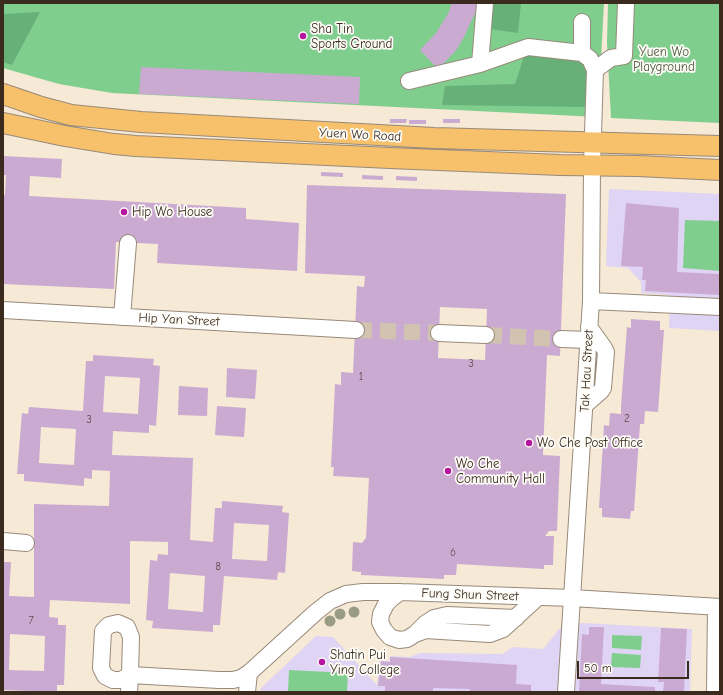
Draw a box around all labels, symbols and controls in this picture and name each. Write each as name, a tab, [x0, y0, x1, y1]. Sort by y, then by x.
place label: Sha Tin Sports Ground	[311, 21, 392, 52]
marker: Sha Tin Sports Ground	[298, 31, 308, 41]
park label: Yuen Wo Playground	[633, 44, 695, 75]
street label: Yuen Wo Road	[318, 125, 402, 145]
place label: Hip Wo House	[132, 204, 212, 220]
marker: Hip Wo House	[119, 207, 129, 217]
street label: Hip Yan Street	[138, 310, 220, 330]
street label: Tak Hau Street	[577, 329, 597, 413]
house number: 3	[468, 357, 474, 371]
house number: 1	[359, 370, 363, 384]
house number: 2	[624, 412, 630, 426]
house number: 3	[86, 413, 92, 427]
place label: Wo Che Post Office	[537, 435, 643, 451]
marker: Wo Che Post Office	[524, 438, 534, 448]
place label: Wo Che Community Hall	[456, 456, 545, 487]
marker: Wo Che Community Hall	[443, 466, 453, 476]
house number: 6	[450, 546, 456, 560]
house number: 8	[215, 560, 221, 574]
street label: Fung Shun Street	[421, 586, 519, 604]
house number: 7	[28, 614, 34, 628]
place label: Shatin Pui Ying College	[330, 647, 400, 678]
scale bar	[579, 653, 691, 679]
marker: Shatin Pui Ying College	[317, 657, 327, 667]
text: 50 m	[584, 661, 612, 675]

